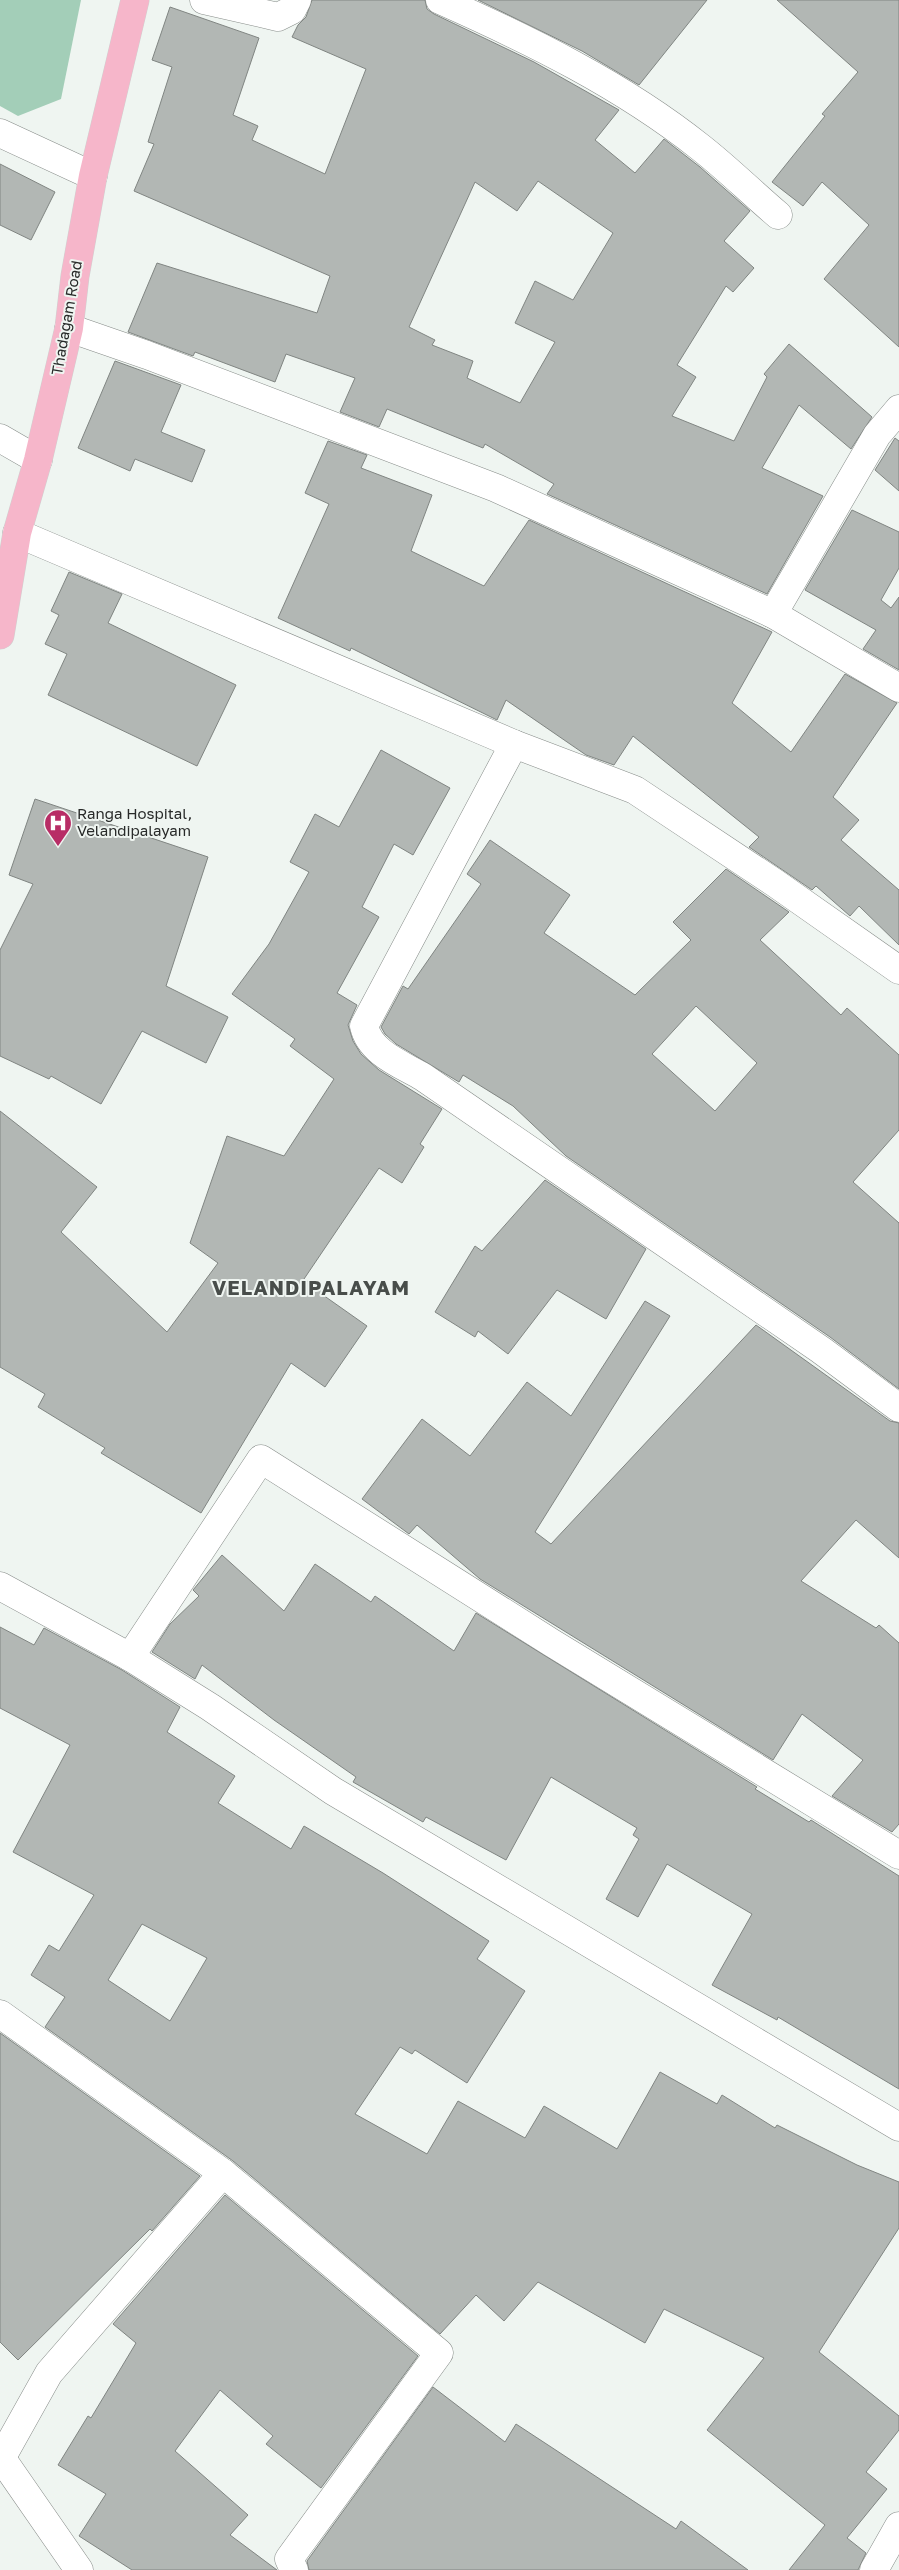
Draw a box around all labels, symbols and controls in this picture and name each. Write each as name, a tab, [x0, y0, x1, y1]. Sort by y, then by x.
street label: Thadagam Road	[47, 259, 85, 377]
place label: Ranga Hospital, Velandipalayam	[77, 804, 192, 839]
hospital icon: Ranga Hospital, Velandipalayam	[43, 808, 73, 847]
district label: VELANDIPALAYAM	[212, 1275, 410, 1299]

